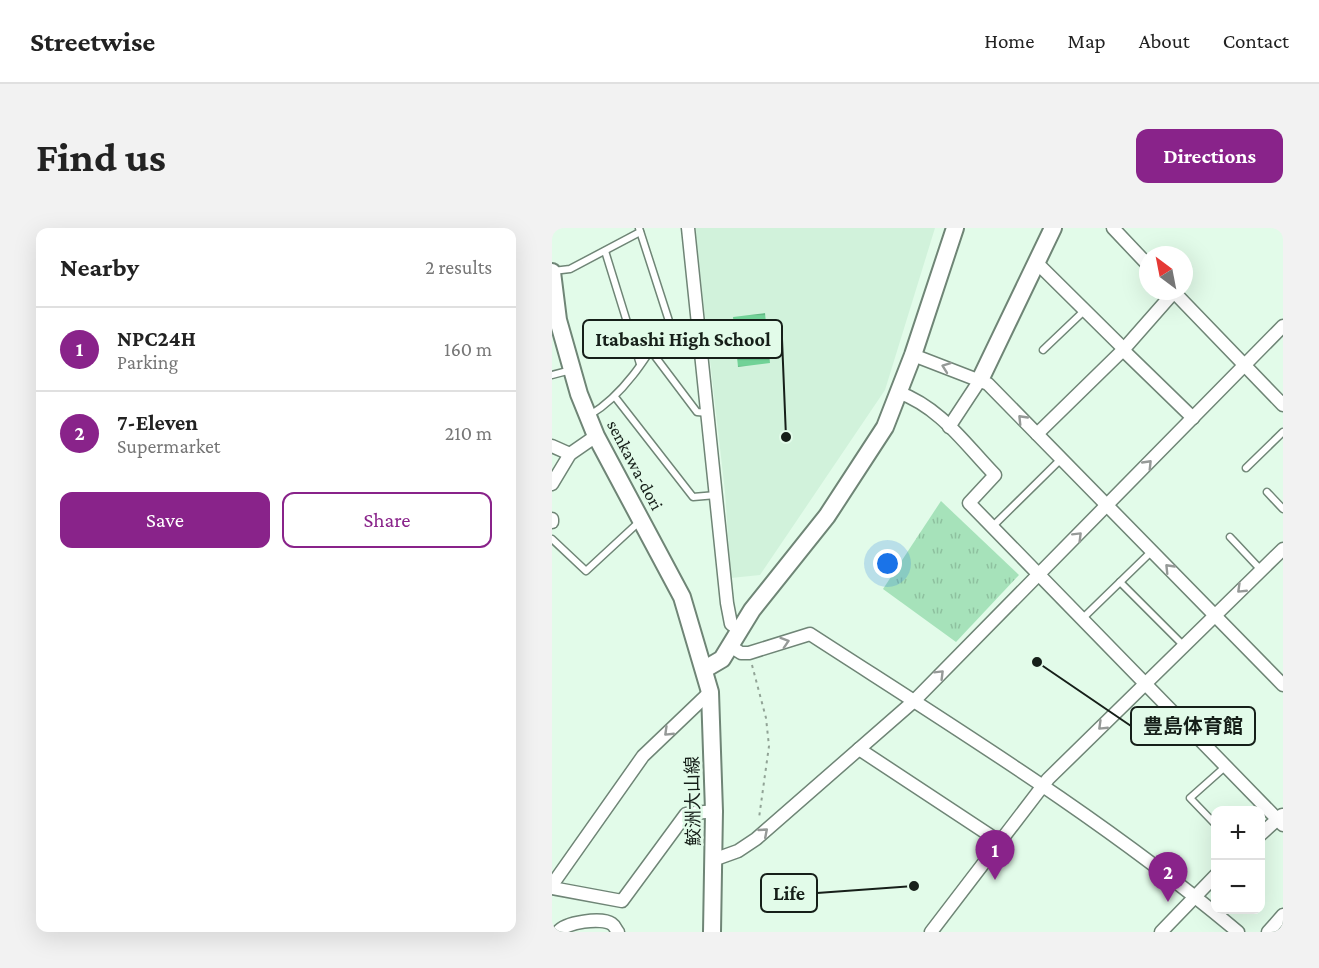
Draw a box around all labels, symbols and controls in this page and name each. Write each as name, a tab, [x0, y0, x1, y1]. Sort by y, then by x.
text: Streetwise	[30, 26, 155, 57]
text: Home	[984, 29, 1034, 53]
text: Map	[1067, 29, 1106, 53]
text: About	[1139, 29, 1190, 53]
text: Contact	[1223, 29, 1289, 53]
button: Directions	[1136, 129, 1283, 183]
text: Find us	[36, 133, 166, 180]
north arrow	[1139, 246, 1193, 300]
text: Nearby	[60, 253, 139, 282]
text: 2 results	[425, 256, 492, 278]
callout: Itabashi High School	[583, 320, 782, 358]
text: NPC24H	[117, 326, 196, 351]
text: Itabashi High School	[595, 328, 771, 350]
text: 1	[76, 338, 83, 360]
text: 160 m	[444, 338, 492, 360]
text: Parking	[117, 351, 178, 373]
one-way arrow	[942, 362, 952, 375]
text: 7-Eleven	[117, 410, 198, 435]
one-way arrow	[1019, 415, 1030, 426]
street label: senkawa-dori	[603, 417, 667, 514]
text: 2	[74, 422, 85, 444]
text: 210 m	[445, 422, 492, 444]
text: Supermarket	[117, 435, 220, 457]
one-way arrow	[1141, 460, 1152, 471]
button: Save	[60, 492, 270, 548]
button: Share	[282, 492, 492, 548]
one-way arrow	[1070, 532, 1081, 543]
your location	[873, 549, 902, 578]
one-way arrow	[1165, 565, 1176, 576]
one-way arrow	[1237, 582, 1248, 593]
one-way arrow	[779, 637, 790, 649]
one-way arrow	[933, 671, 944, 682]
callout: 豊島体育館	[1131, 707, 1255, 745]
text: 豊島体育館	[1143, 715, 1243, 737]
one-way arrow	[1098, 719, 1108, 730]
one-way arrow	[664, 725, 674, 736]
street label: 鮫洲大山線	[682, 756, 704, 846]
map controls	[1211, 806, 1265, 914]
button: +	[1211, 806, 1265, 860]
one-way arrow	[757, 828, 768, 839]
pin: 1	[976, 830, 1014, 880]
pin: 2	[1148, 852, 1188, 902]
button: −	[1211, 860, 1265, 914]
callout: Life	[761, 874, 817, 912]
text: Life	[773, 882, 805, 904]

